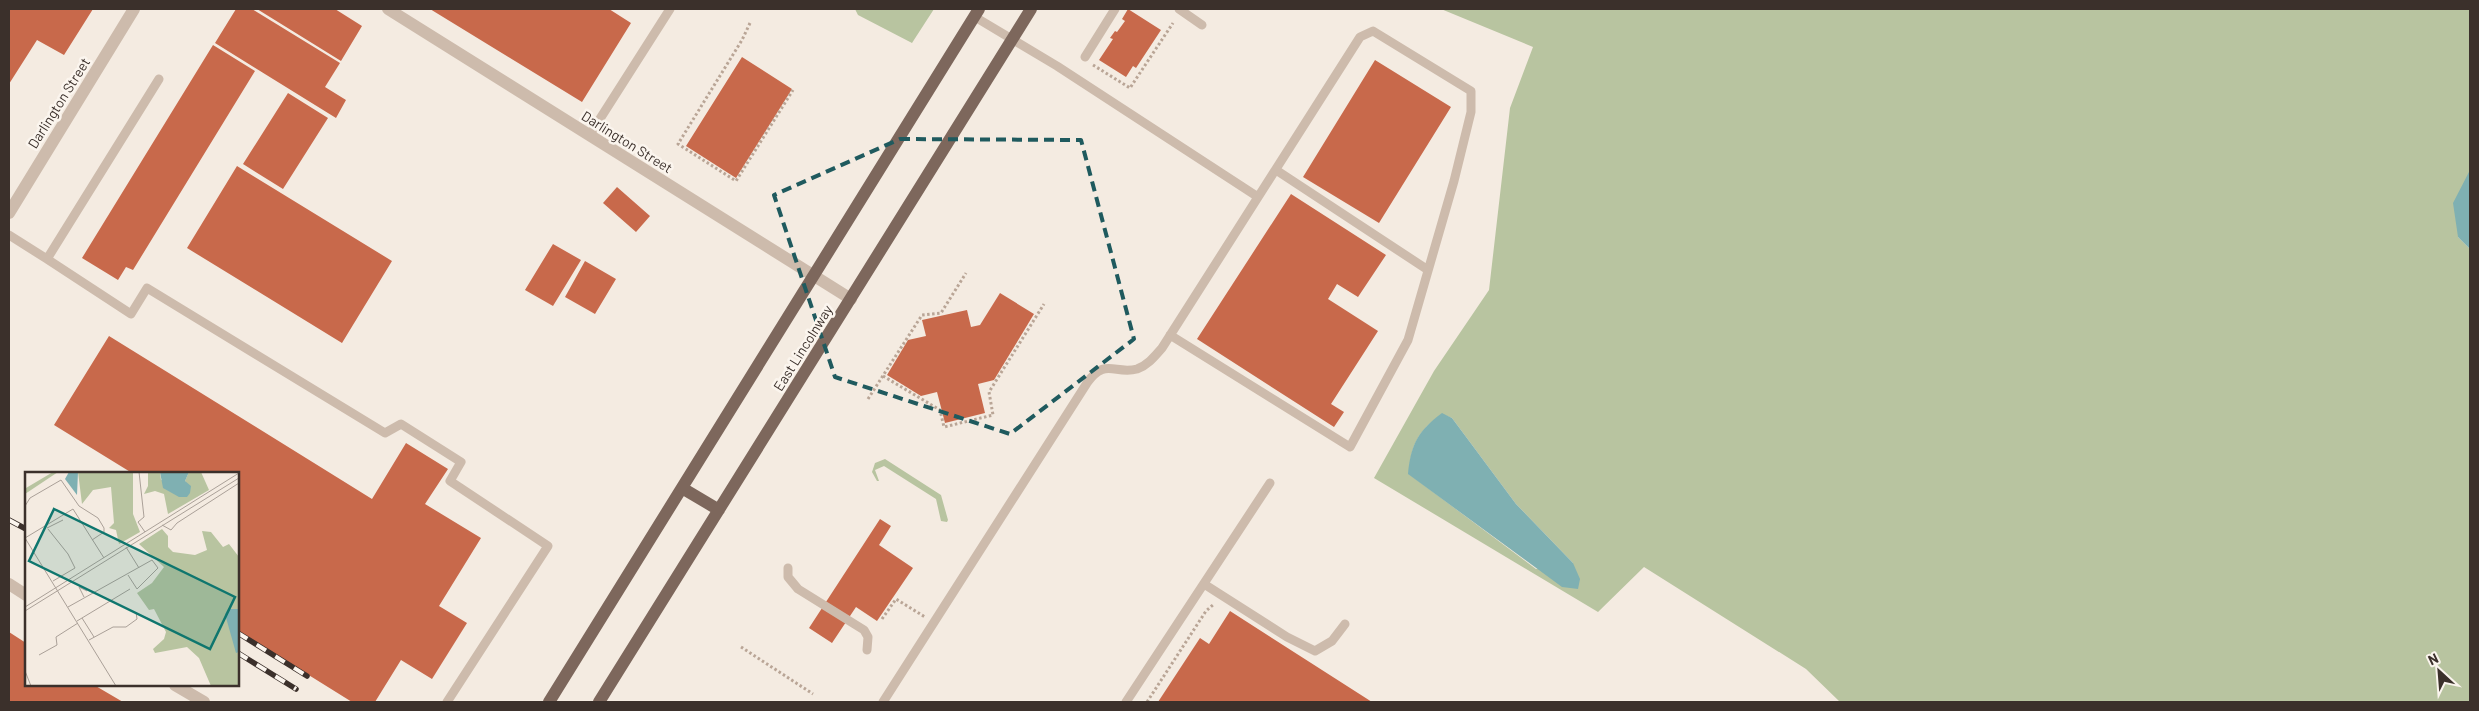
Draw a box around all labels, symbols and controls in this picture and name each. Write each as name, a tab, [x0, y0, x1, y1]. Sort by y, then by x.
street label: Darlington Street	[24, 54, 93, 151]
street label: Darlington Street	[579, 107, 676, 176]
street label: East Lincolnway	[769, 301, 836, 394]
inset map	[25, 472, 239, 686]
north arrow	[2414, 646, 2464, 696]
text: N	[2425, 649, 2441, 669]

